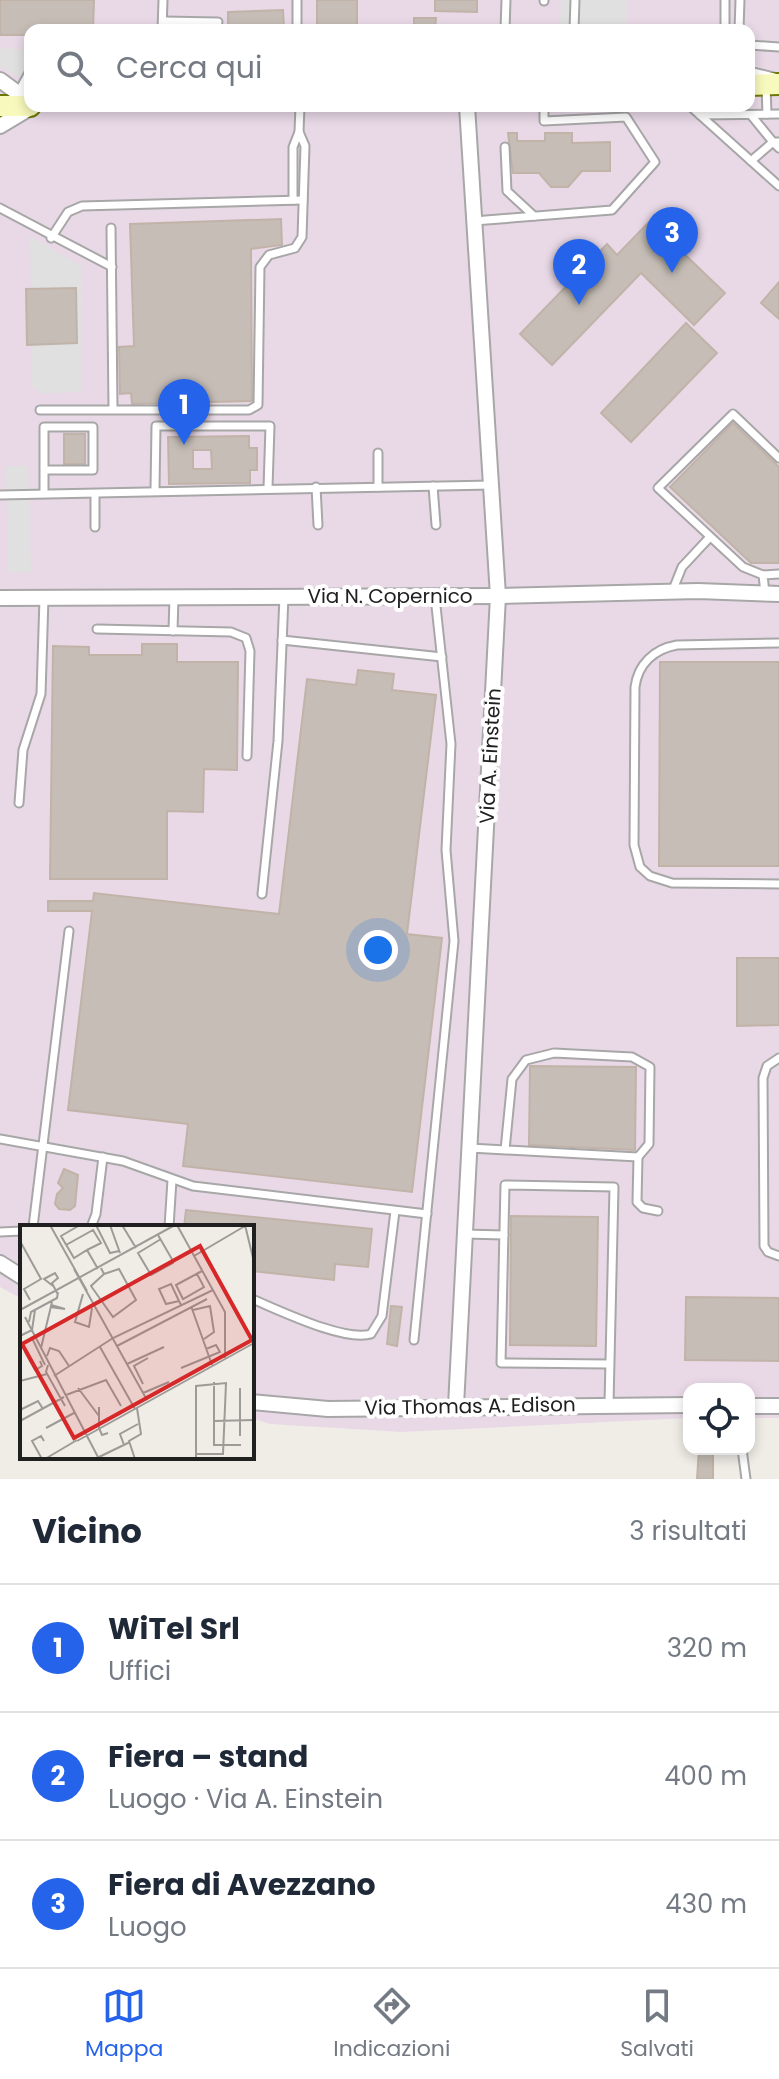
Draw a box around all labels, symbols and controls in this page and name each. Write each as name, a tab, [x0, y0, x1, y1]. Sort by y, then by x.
search box	[24, 24, 755, 112]
icon: search	[52, 46, 96, 90]
text: Cerca qui	[116, 46, 262, 89]
pin: 3	[646, 207, 698, 273]
pin: 2	[553, 239, 605, 305]
pin: 1	[158, 379, 210, 445]
street label: Via N. Copernico	[307, 582, 473, 610]
street label: Via A. Einstein	[472, 687, 508, 825]
your location	[358, 930, 398, 970]
inset map	[20, 1225, 254, 1459]
map controls	[683, 1383, 755, 1455]
button: locate	[683, 1383, 755, 1455]
street label: Via Thomas A. Edison	[364, 1390, 576, 1422]
text: Vicino	[32, 1507, 142, 1555]
text: 3 risultati	[629, 1513, 747, 1549]
text: WiTel Srl	[108, 1607, 240, 1650]
text: 1	[53, 1630, 63, 1666]
text: 320 m	[667, 1630, 747, 1666]
text: Uffici	[108, 1653, 171, 1689]
text: Fiera – stand	[108, 1735, 308, 1778]
text: 2	[51, 1758, 65, 1794]
text: 400 m	[664, 1758, 747, 1794]
text: Luogo · Via A. Einstein	[108, 1781, 383, 1817]
text: Fiera di Avezzano	[108, 1863, 376, 1906]
text: 3	[50, 1886, 66, 1922]
text: 430 m	[665, 1886, 747, 1922]
text: Luogo	[108, 1909, 187, 1945]
tab: Mappa	[85, 1984, 163, 2065]
tab: Indicazioni	[333, 1984, 450, 2065]
tab: Salvati	[620, 1984, 694, 2065]

